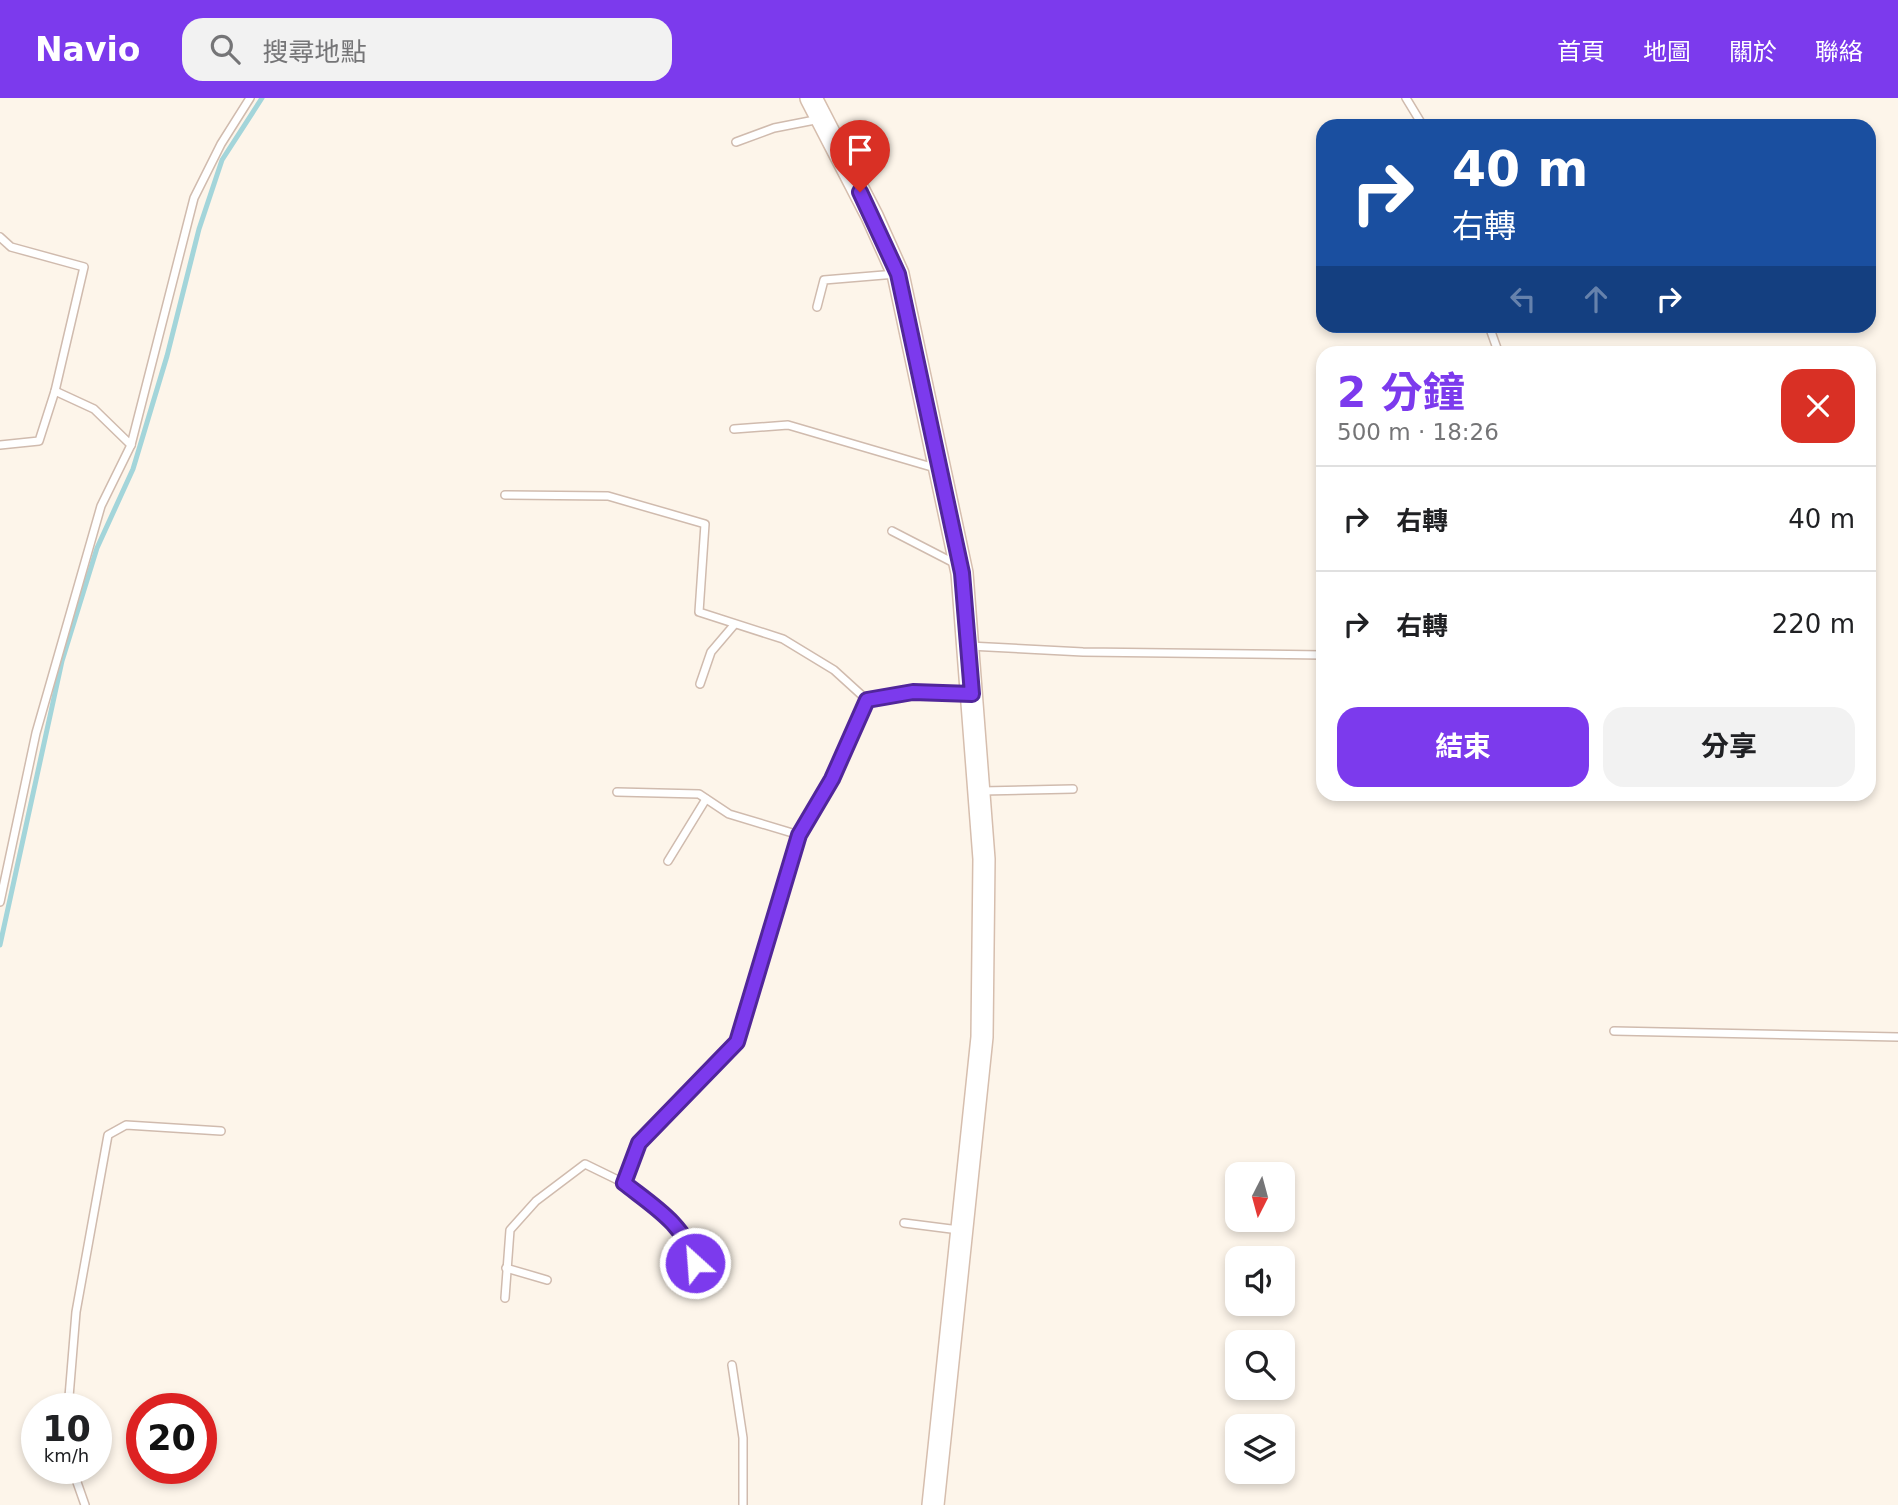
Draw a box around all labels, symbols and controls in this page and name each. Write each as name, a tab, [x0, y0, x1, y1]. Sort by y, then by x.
search box	[182, 18, 672, 81]
text: Navio	[35, 30, 140, 69]
icon: search	[206, 30, 244, 68]
text: 搜尋地點	[262, 37, 366, 67]
text: 首頁	[1557, 38, 1605, 66]
text: 地圖	[1643, 38, 1691, 66]
text: 關於	[1729, 38, 1777, 66]
text: 聯絡	[1815, 38, 1863, 66]
pin	[830, 120, 890, 192]
icon: arrive	[841, 131, 879, 169]
text: 40 m	[1452, 141, 1588, 198]
icon: right	[1337, 147, 1428, 238]
text: 右轉	[1452, 207, 1516, 245]
icon: left	[1504, 280, 1542, 318]
icon: ahead	[1577, 280, 1615, 318]
icon: right	[1650, 280, 1688, 318]
text: 2 分鐘	[1337, 368, 1465, 417]
button: close	[1781, 369, 1855, 443]
text: 500 m · 18:26	[1337, 419, 1499, 445]
icon: right	[1337, 500, 1375, 538]
text: 40 m	[1788, 504, 1855, 534]
text: 右轉	[1396, 506, 1448, 536]
icon: right	[1337, 605, 1375, 643]
text: 220 m	[1772, 609, 1855, 639]
text: 右轉	[1396, 611, 1448, 641]
button: 結束	[1337, 707, 1589, 787]
button: 分享	[1603, 707, 1855, 787]
north arrow	[1225, 1162, 1295, 1232]
map controls	[1225, 1162, 1295, 1484]
position arrow	[658, 1226, 732, 1300]
button: sound	[1225, 1246, 1295, 1316]
button: search	[1225, 1330, 1295, 1400]
speed limit sign: 20	[126, 1393, 217, 1484]
text: 10	[42, 1409, 91, 1449]
button: layers	[1225, 1414, 1295, 1484]
text: km/h	[44, 1445, 89, 1466]

